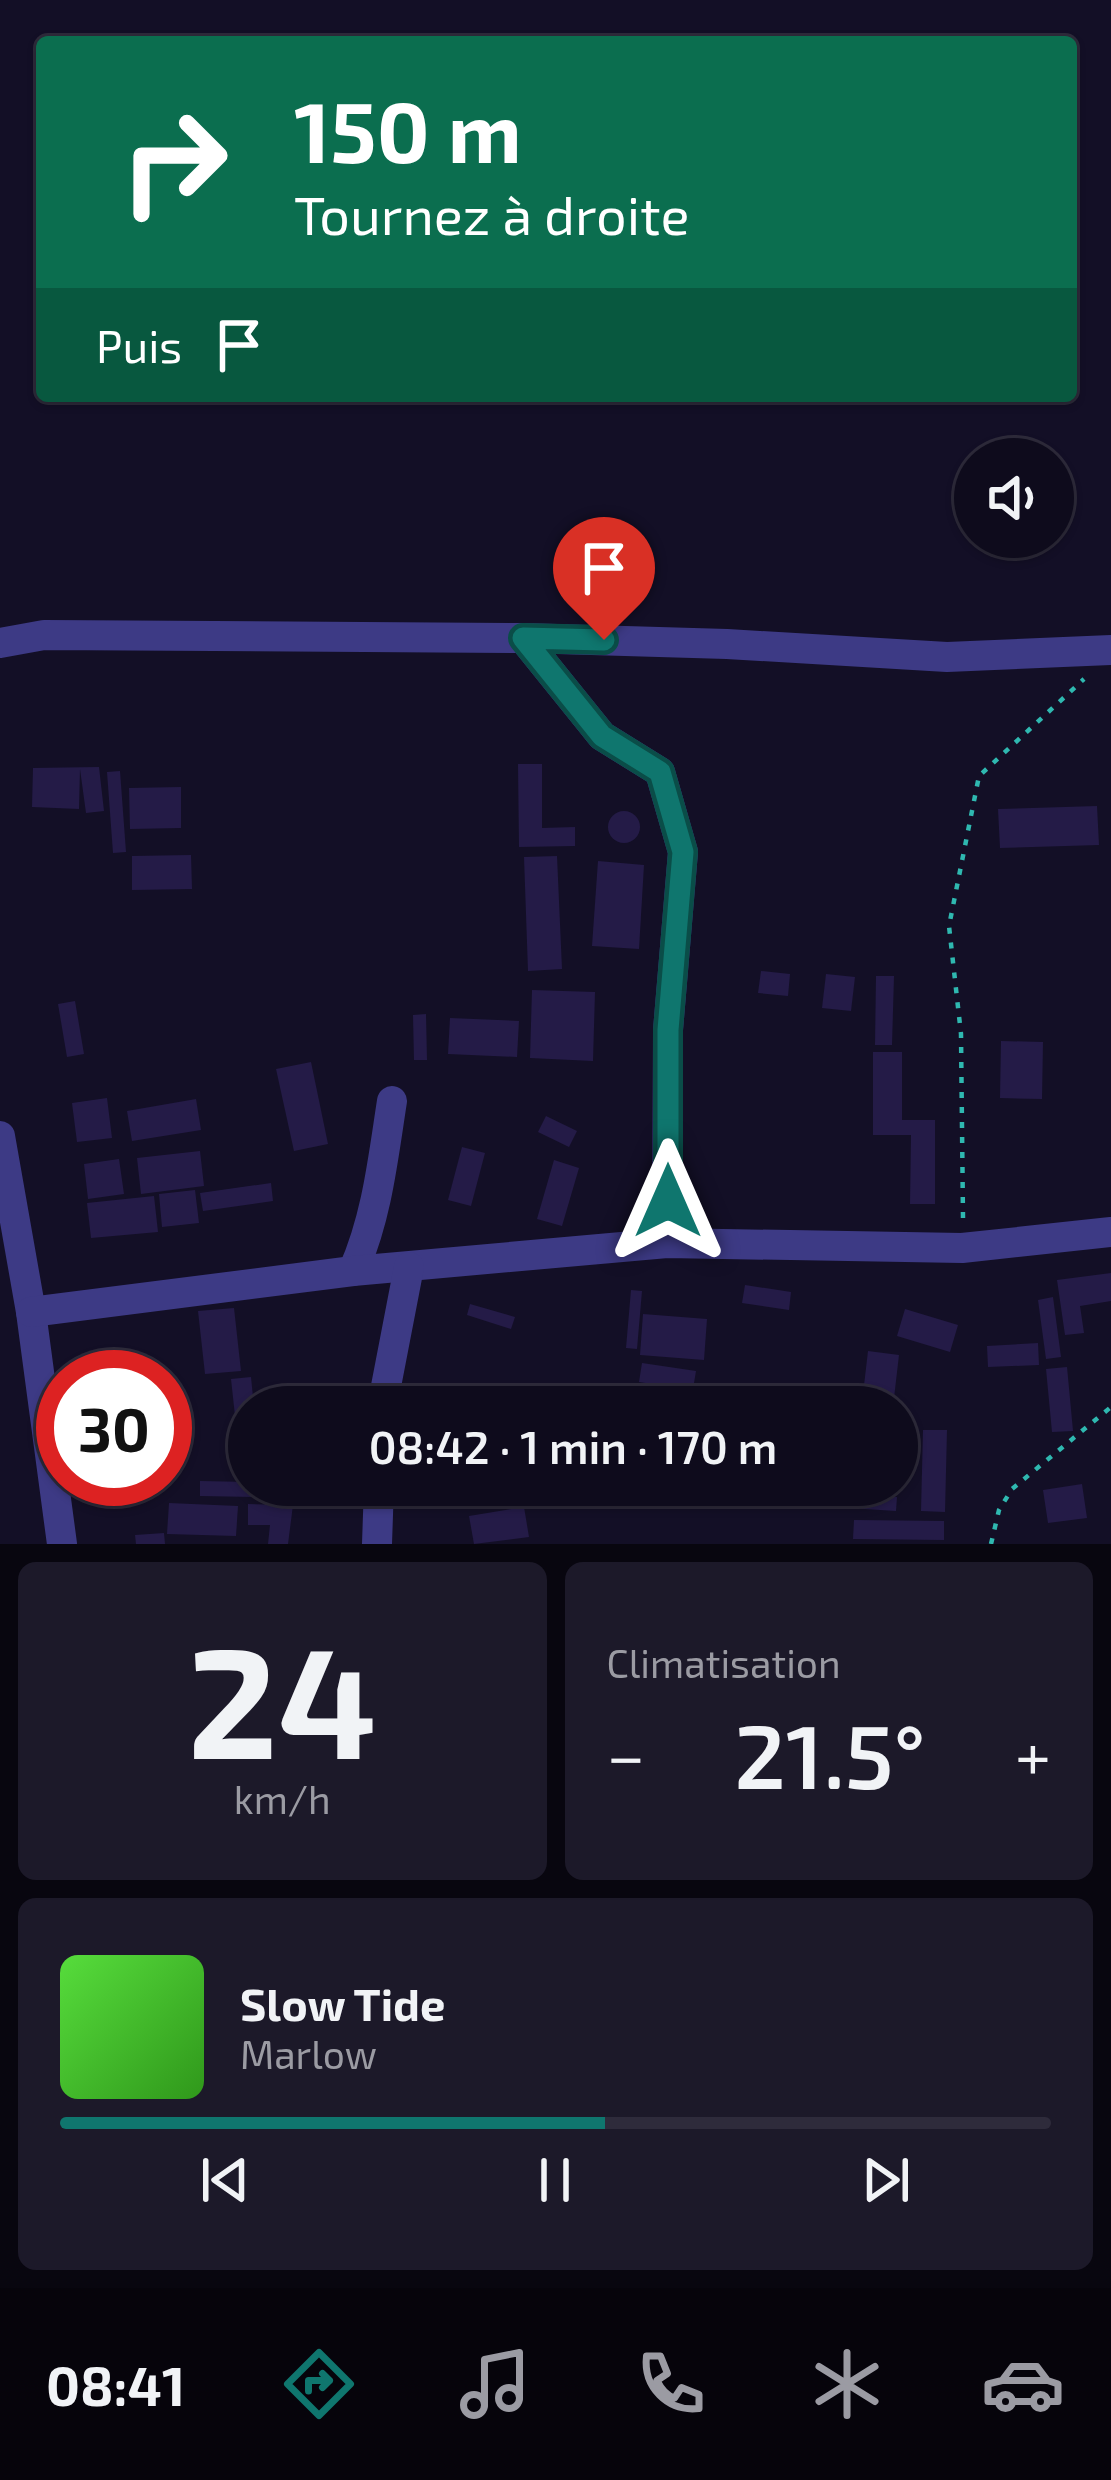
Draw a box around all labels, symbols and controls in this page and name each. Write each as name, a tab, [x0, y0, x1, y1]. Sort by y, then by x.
text: 150 m	[294, 79, 522, 180]
icon: right	[96, 84, 252, 240]
text: Tournez à droite	[294, 181, 690, 246]
icon: arrive	[206, 312, 272, 378]
text: Puis	[96, 318, 182, 372]
map controls	[954, 438, 1074, 558]
button: sound	[954, 438, 1074, 558]
pin	[553, 517, 655, 640]
icon: arrive	[571, 535, 637, 601]
position arrow	[605, 1138, 731, 1264]
speed limit sign: 30	[36, 1350, 192, 1506]
text: 08:42 · 1 min · 170 m	[369, 1419, 777, 1473]
text: 24	[187, 1603, 377, 1790]
text: Climatisation	[607, 1639, 841, 1686]
text: 21.5°	[734, 1699, 926, 1807]
text: −	[607, 1714, 645, 1793]
text: +	[1015, 1714, 1051, 1793]
text: km/h	[234, 1775, 331, 1822]
text: Slow Tide	[240, 1976, 445, 2030]
text: Marlow	[240, 2030, 377, 2077]
icon: previous	[192, 2147, 258, 2213]
icon: pause	[522, 2147, 588, 2213]
icon: next	[853, 2147, 919, 2213]
icon: directions	[277, 2342, 361, 2426]
icon: music	[453, 2342, 537, 2426]
icon: phone	[629, 2342, 713, 2426]
icon: climate	[805, 2342, 889, 2426]
icon: car	[981, 2342, 1065, 2426]
text: 08:41	[46, 2352, 185, 2417]

